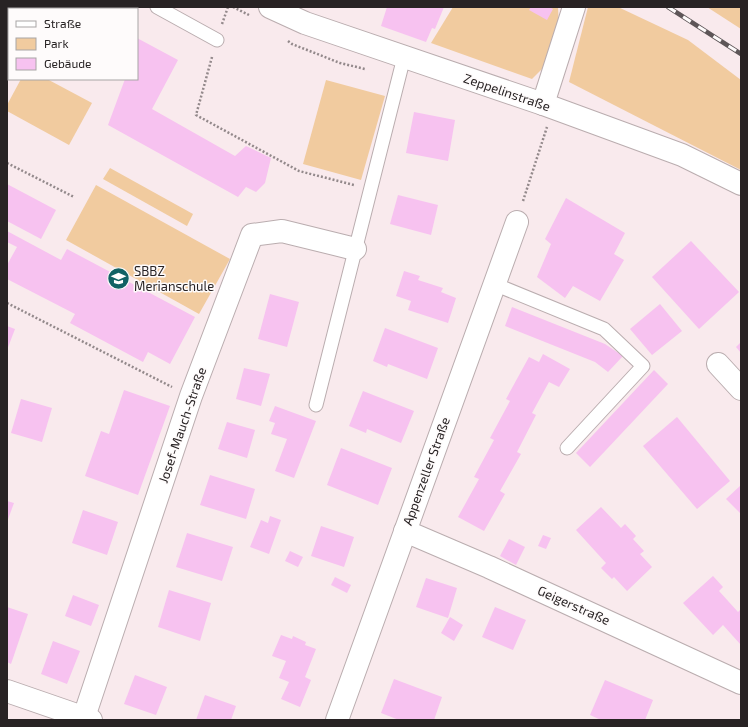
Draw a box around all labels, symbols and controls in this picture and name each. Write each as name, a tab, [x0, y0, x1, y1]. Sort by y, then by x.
legend	[8, 8, 138, 80]
text: Straße	[44, 16, 81, 30]
text: Park	[44, 36, 69, 50]
text: Gebäude	[44, 56, 92, 70]
street label: Zeppelinstraße	[462, 70, 553, 114]
place label: SBBZ Merianschule	[134, 263, 214, 294]
school or university icon: SBBZ Merianschule	[105, 265, 131, 291]
street label: Josef-Mauch-Straße	[155, 365, 209, 485]
street label: Appenzeller Straße	[399, 415, 453, 527]
street label: Geigerstraße	[535, 582, 613, 628]

